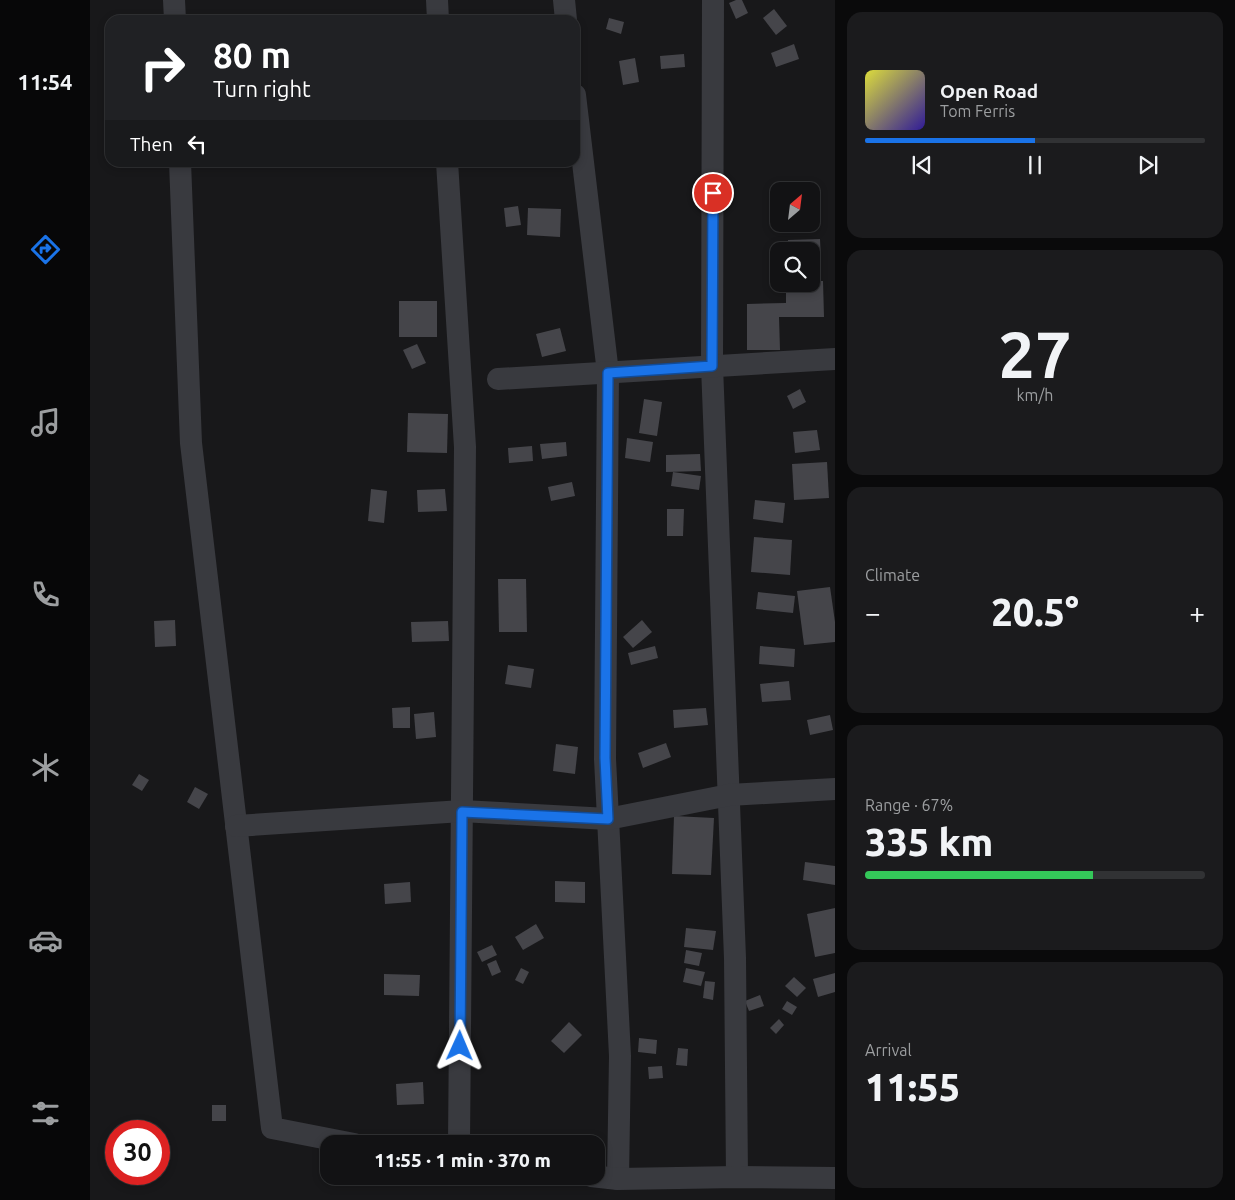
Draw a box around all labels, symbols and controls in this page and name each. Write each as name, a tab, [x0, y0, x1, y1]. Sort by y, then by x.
icon: right	[130, 35, 195, 100]
text: 80 m	[213, 35, 291, 75]
text: 11:54	[17, 69, 73, 94]
text: Turn right	[213, 76, 311, 101]
text: Open Road	[940, 80, 1038, 102]
text: Tom Ferris	[940, 102, 1015, 120]
icon: left	[183, 130, 211, 158]
text: Then	[130, 133, 173, 155]
icon: previous	[908, 151, 936, 179]
icon: pause	[1021, 151, 1049, 179]
icon: next	[1134, 151, 1162, 179]
pin	[692, 172, 734, 214]
icon: arrive	[699, 179, 727, 207]
north arrow	[770, 182, 820, 232]
map controls	[770, 182, 820, 292]
icon: directions	[28, 232, 63, 267]
button: search	[770, 242, 820, 292]
text: 27	[998, 317, 1072, 390]
text: km/h	[1017, 386, 1053, 404]
icon: music	[28, 405, 63, 440]
text: Climate	[865, 566, 920, 584]
icon: phone	[28, 577, 63, 612]
text: 20.5°	[991, 591, 1079, 633]
text: −	[865, 597, 881, 628]
text: +	[1189, 597, 1205, 628]
icon: climate	[28, 750, 63, 785]
text: Range · 67%	[865, 796, 953, 814]
text: 335 km	[865, 821, 993, 863]
icon: car	[28, 923, 63, 958]
position arrow	[433, 1019, 485, 1071]
text: Arrival	[865, 1041, 912, 1059]
text: 11:55	[865, 1066, 960, 1108]
icon: filters	[28, 1096, 63, 1131]
speed limit sign: 30	[105, 1120, 170, 1185]
text: 11:55 · 1 min · 370 m	[374, 1149, 551, 1171]

